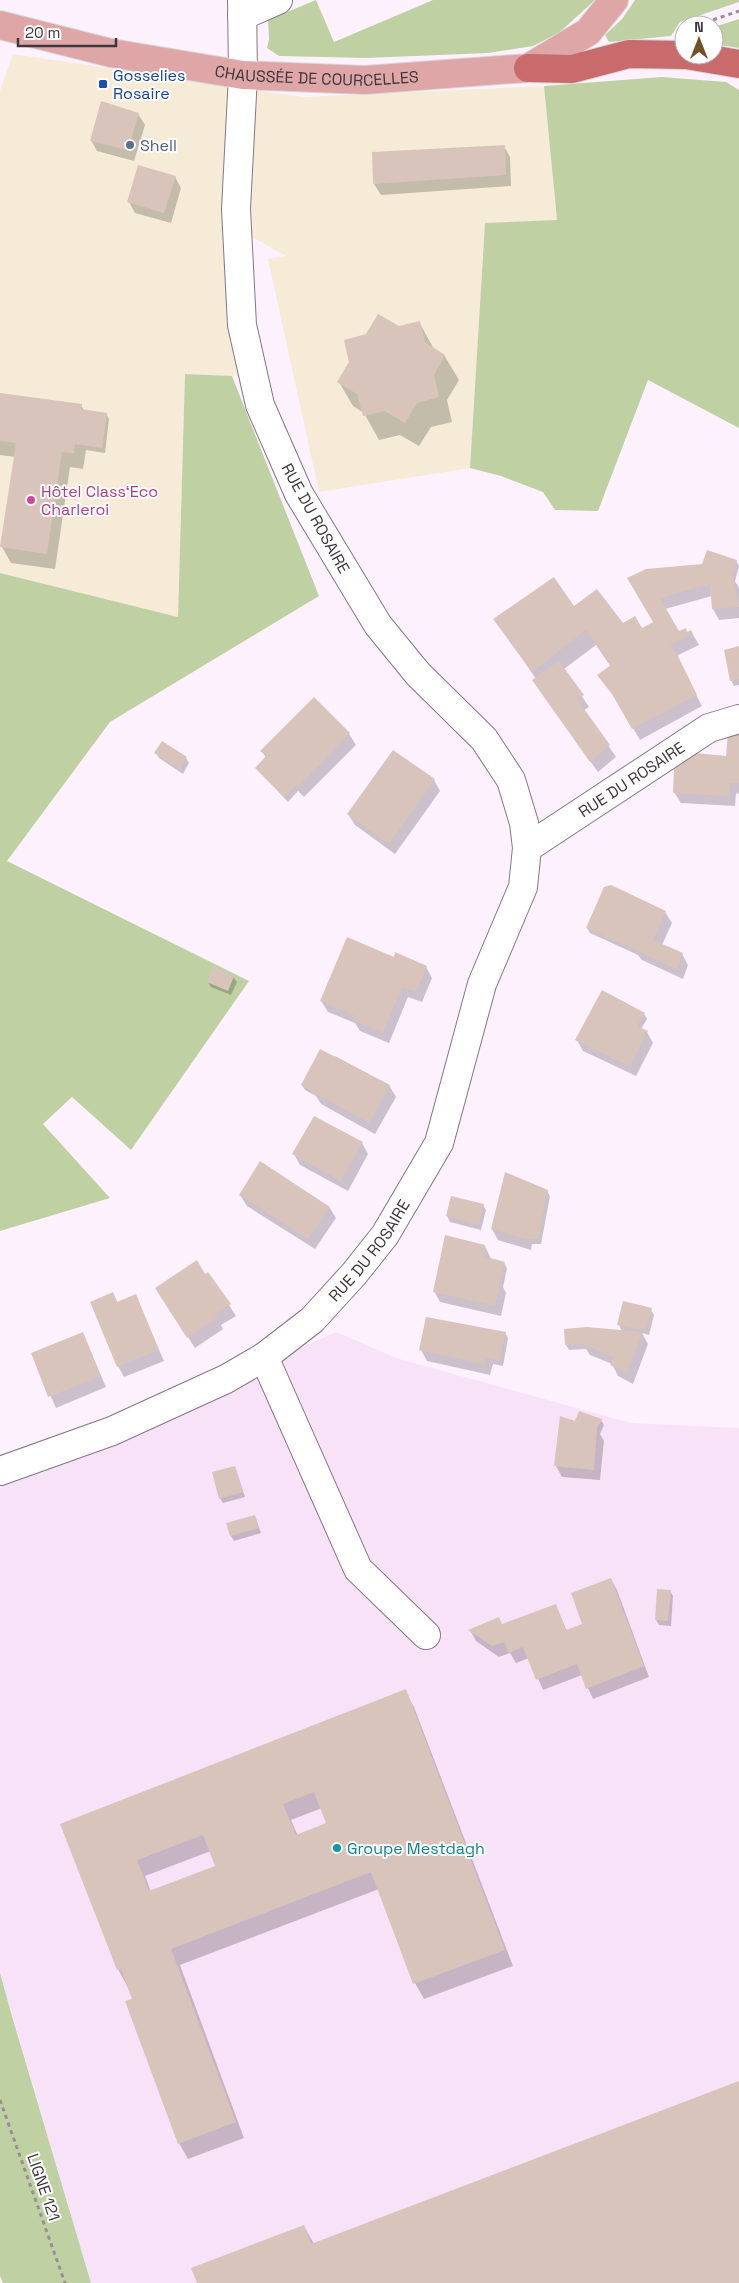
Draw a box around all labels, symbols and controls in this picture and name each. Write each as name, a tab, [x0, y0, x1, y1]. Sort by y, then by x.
scale bar	[18, 15, 115, 47]
north arrow	[674, 15, 724, 65]
text: N	[694, 18, 704, 36]
text: 20 m	[25, 23, 60, 42]
street label: CHAUSSÉE DE COURCELLES	[213, 60, 420, 91]
place label: Gosselies Rosaire	[113, 65, 186, 104]
marker: Gosselies Rosaire	[97, 78, 109, 90]
place label: Shell	[140, 135, 177, 156]
marker: Shell	[124, 139, 136, 151]
street label: RUE DU ROSAIRE	[277, 459, 355, 577]
place label: Hôtel Class‘Eco Charleroi	[41, 481, 158, 520]
marker: Hôtel Class‘Eco Charleroi	[25, 494, 37, 506]
street label: RUE DU ROSAIRE	[575, 737, 689, 822]
street label: RUE DU ROSAIRE	[324, 1196, 415, 1306]
place label: Groupe Mestdagh	[347, 1838, 485, 1859]
marker: Groupe Mestdagh	[331, 1842, 343, 1854]
street label: LIGNE 121	[22, 2151, 65, 2224]

